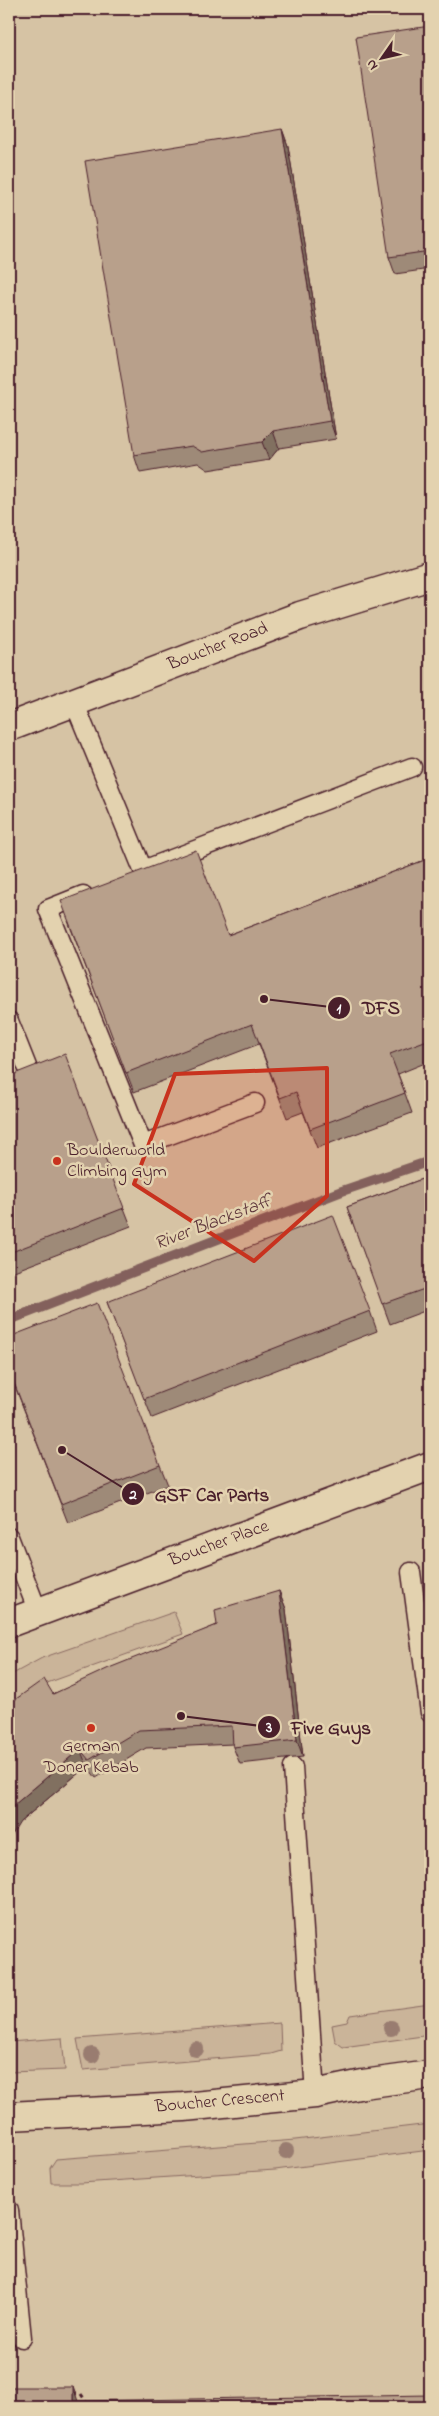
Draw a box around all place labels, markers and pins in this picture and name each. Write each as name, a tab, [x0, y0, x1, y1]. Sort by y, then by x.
callout: DFS	[327, 991, 410, 1025]
place label: Boulderworld Climbing Gym	[66, 1138, 167, 1186]
marker: Boulderworld Climbing Gym	[51, 1155, 63, 1167]
callout: GSF Car Parts	[120, 1477, 280, 1511]
callout: Five Guys	[256, 1710, 381, 1744]
marker: German Doner Kebab	[85, 1722, 97, 1734]
place label: German Doner Kebab	[42, 1734, 139, 1781]

